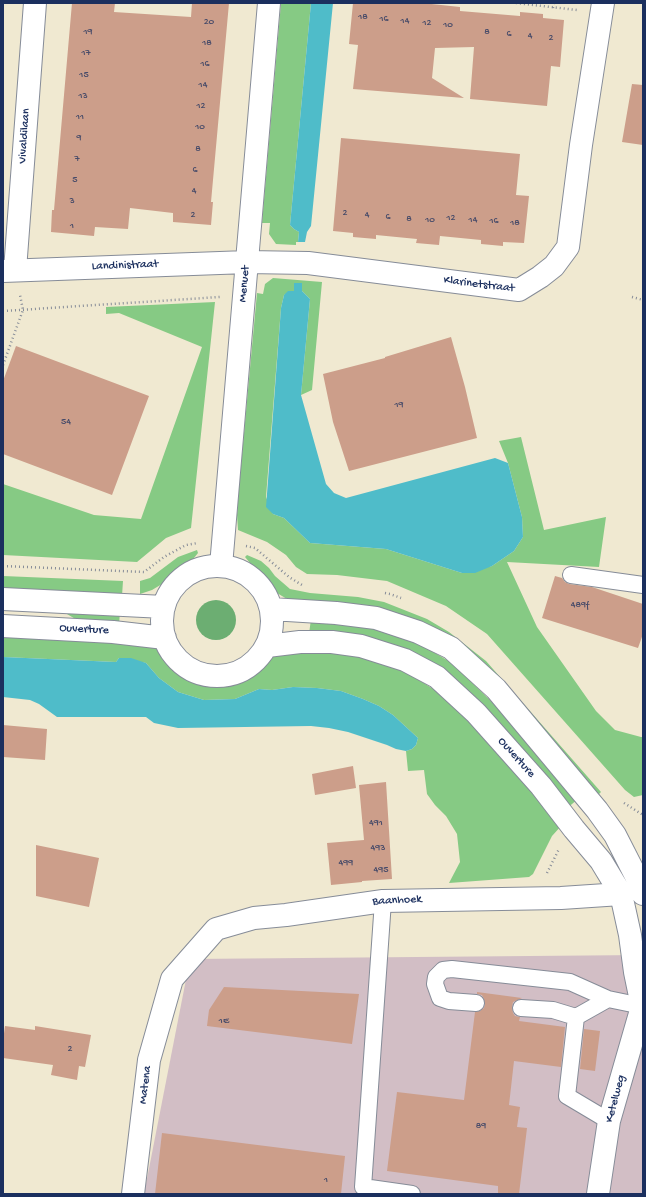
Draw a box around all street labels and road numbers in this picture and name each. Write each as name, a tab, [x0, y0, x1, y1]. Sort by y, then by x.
street label: Vivaldilaan	[16, 108, 34, 164]
street label: Landinistraat	[92, 258, 158, 274]
street label: Menuet	[236, 265, 254, 303]
street label: Klarinetstraat	[443, 274, 515, 296]
street label: Ouverture	[59, 622, 109, 638]
street label: Ouverture	[494, 735, 538, 781]
street label: Baanhoek	[372, 893, 422, 909]
street label: Matena	[137, 1065, 155, 1105]
street label: Ketelweg	[603, 1074, 629, 1124]

